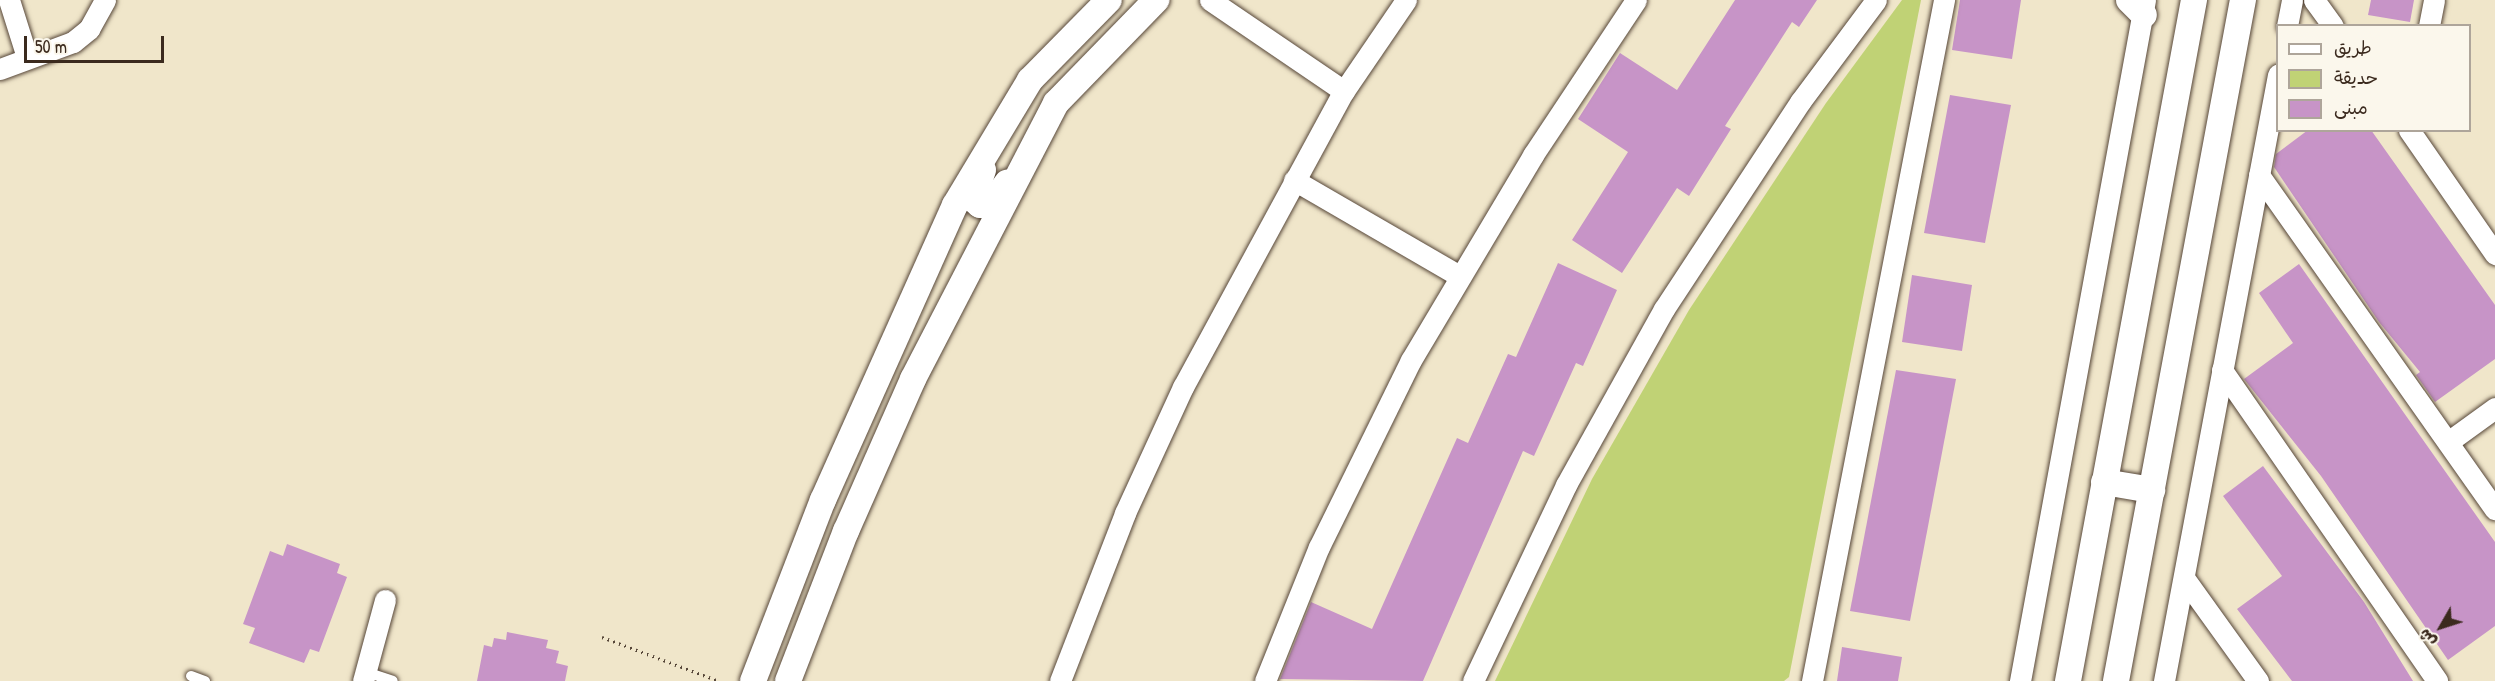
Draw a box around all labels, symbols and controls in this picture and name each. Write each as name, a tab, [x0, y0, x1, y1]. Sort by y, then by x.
scale bar	[27, 24, 166, 62]
legend	[2276, 24, 2471, 132]
text: 50 m	[35, 34, 67, 59]
text: طريق	[2334, 35, 2372, 60]
text: حديقة	[2334, 65, 2378, 90]
text: مبنى	[2334, 95, 2368, 120]
north arrow	[2411, 597, 2471, 657]
text: ش	[2413, 625, 2441, 652]

